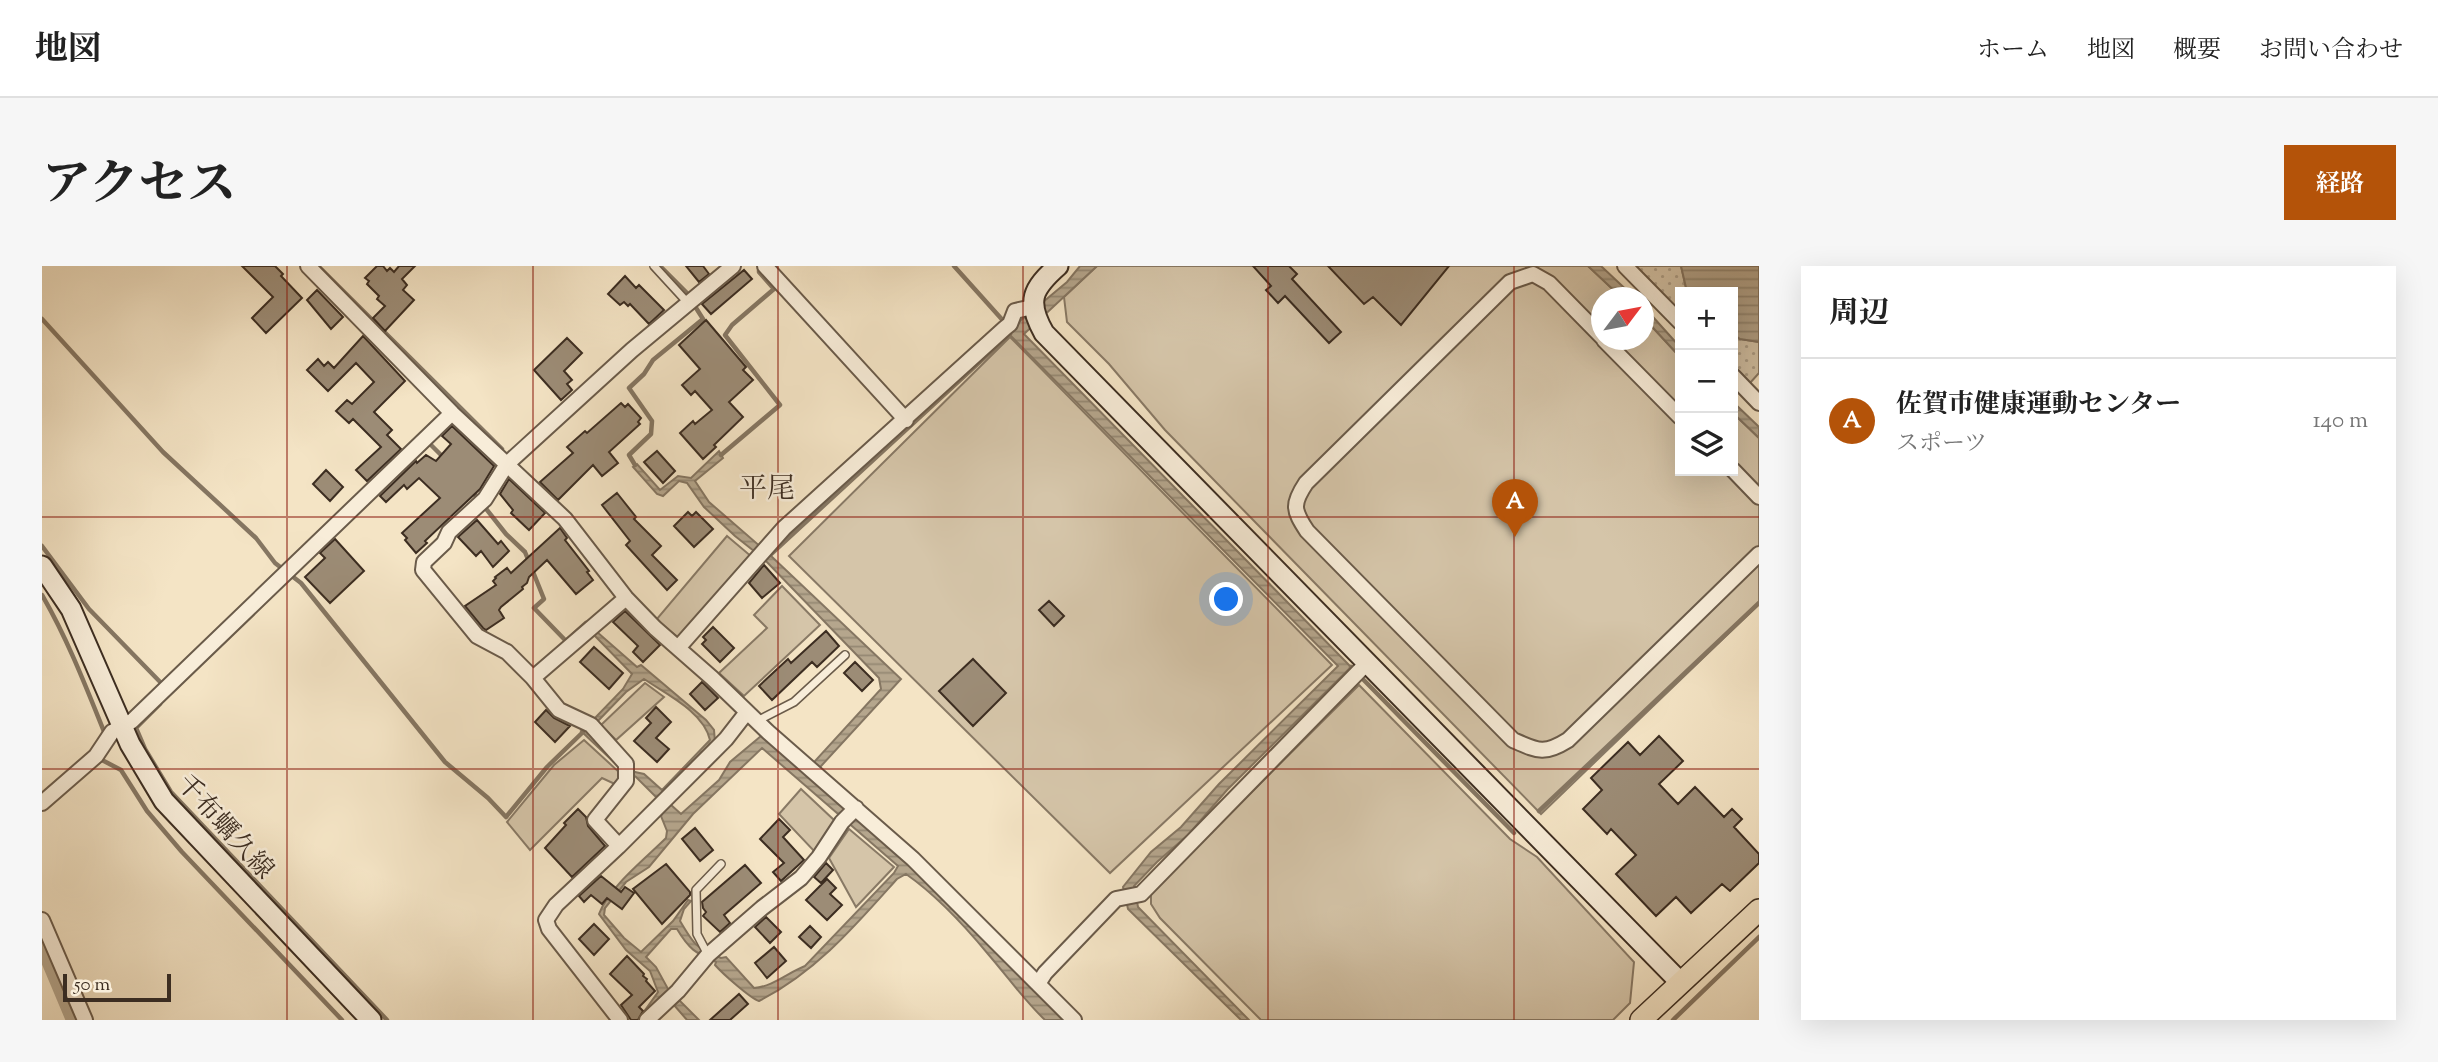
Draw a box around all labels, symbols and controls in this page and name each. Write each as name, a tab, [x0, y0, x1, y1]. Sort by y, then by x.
text: 地図	[35, 27, 101, 75]
text: ホーム	[1977, 34, 2049, 68]
text: 地図	[2087, 34, 2135, 68]
text: 概要	[2173, 34, 2221, 68]
text: お問い合わせ	[2259, 34, 2403, 68]
button: 経路	[2284, 145, 2396, 220]
text: アクセス	[42, 152, 237, 222]
north arrow	[1591, 287, 1654, 350]
map controls	[1675, 287, 1738, 476]
button: +	[1675, 287, 1738, 350]
text: 周辺	[1829, 293, 1889, 336]
button: −	[1675, 350, 1738, 413]
text: 佐賀市健康運動センター	[1896, 387, 2181, 424]
text: A	[1843, 405, 1861, 438]
text: 140 m	[2313, 405, 2368, 438]
button: layers	[1675, 413, 1738, 476]
text: スポーツ	[1896, 428, 1987, 461]
district label: 平尾	[739, 470, 795, 510]
pin: A	[1492, 479, 1538, 537]
your location	[1209, 582, 1243, 616]
street label: 千布蠣久線	[167, 767, 281, 888]
scale bar	[63, 971, 172, 1003]
text: 50 m	[74, 972, 110, 999]

